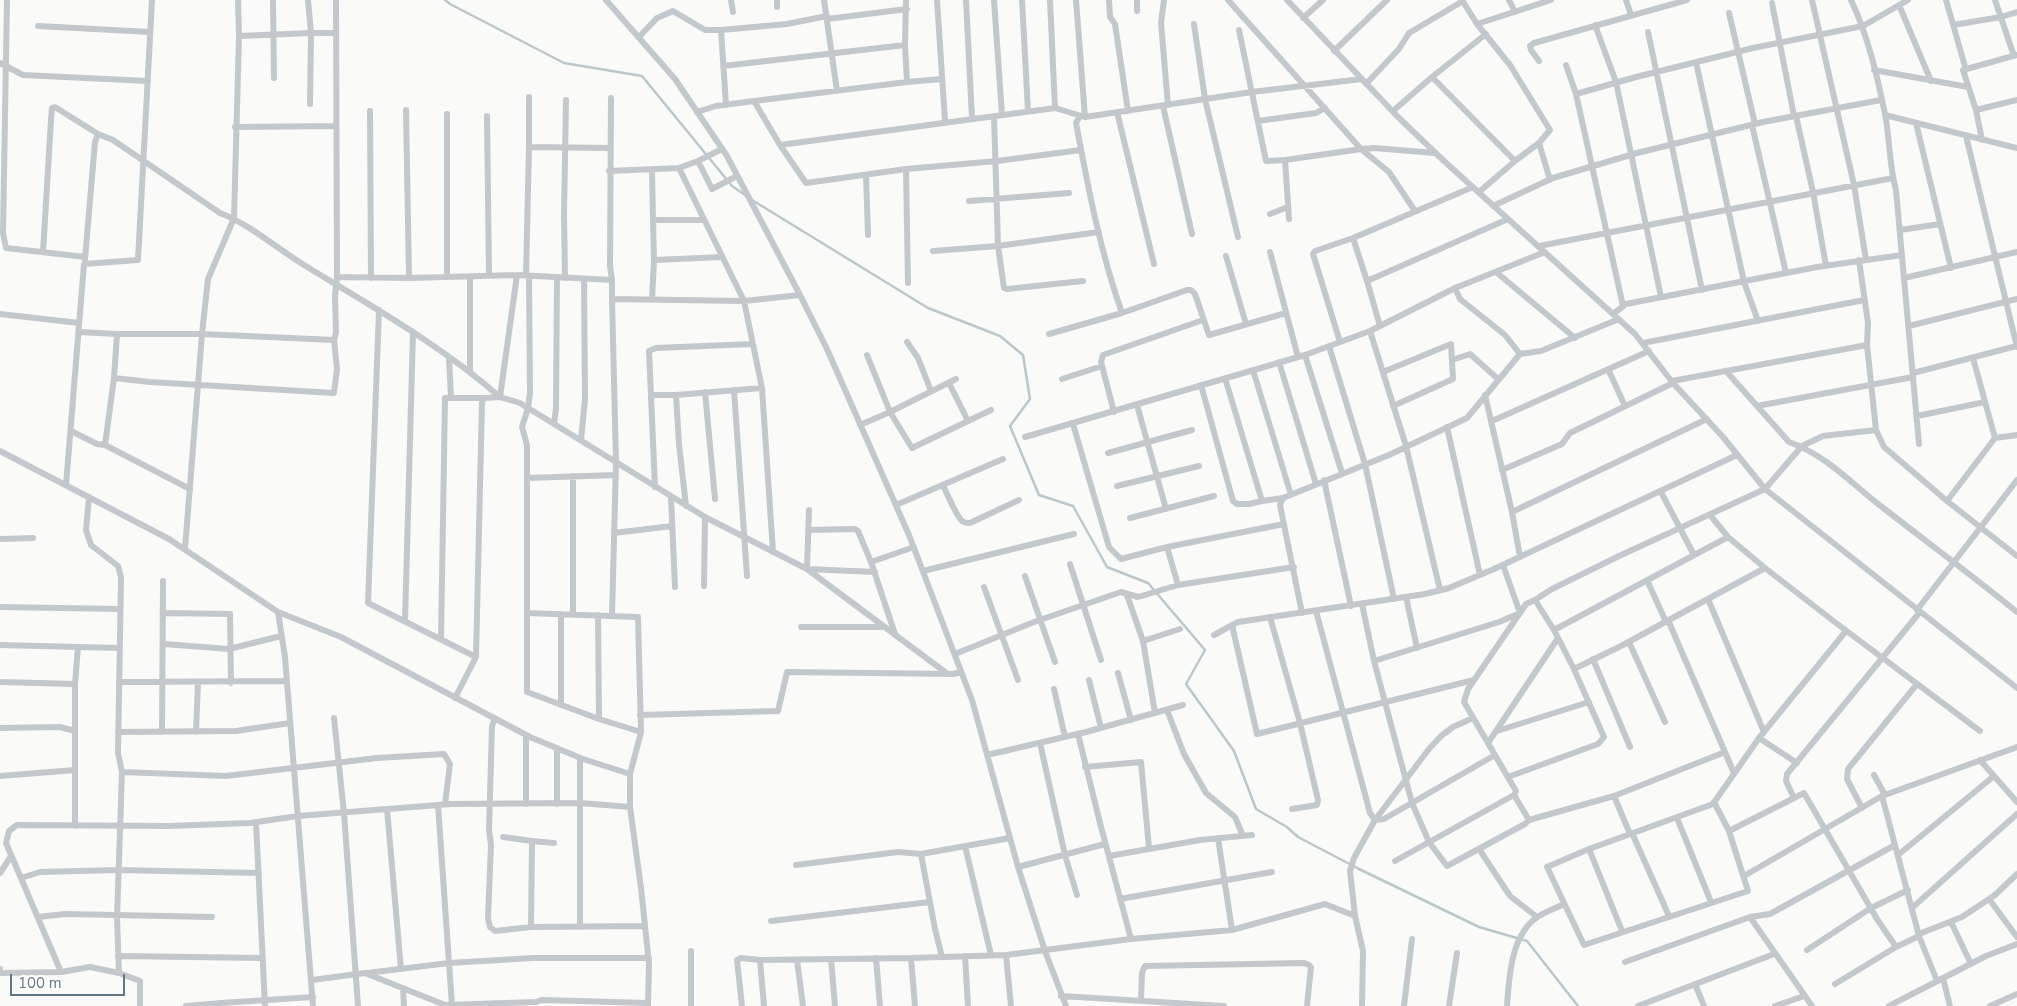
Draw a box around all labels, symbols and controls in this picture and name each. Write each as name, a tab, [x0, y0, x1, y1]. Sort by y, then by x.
scale bar	[12, 964, 128, 996]
text: 100 m	[18, 973, 62, 993]

